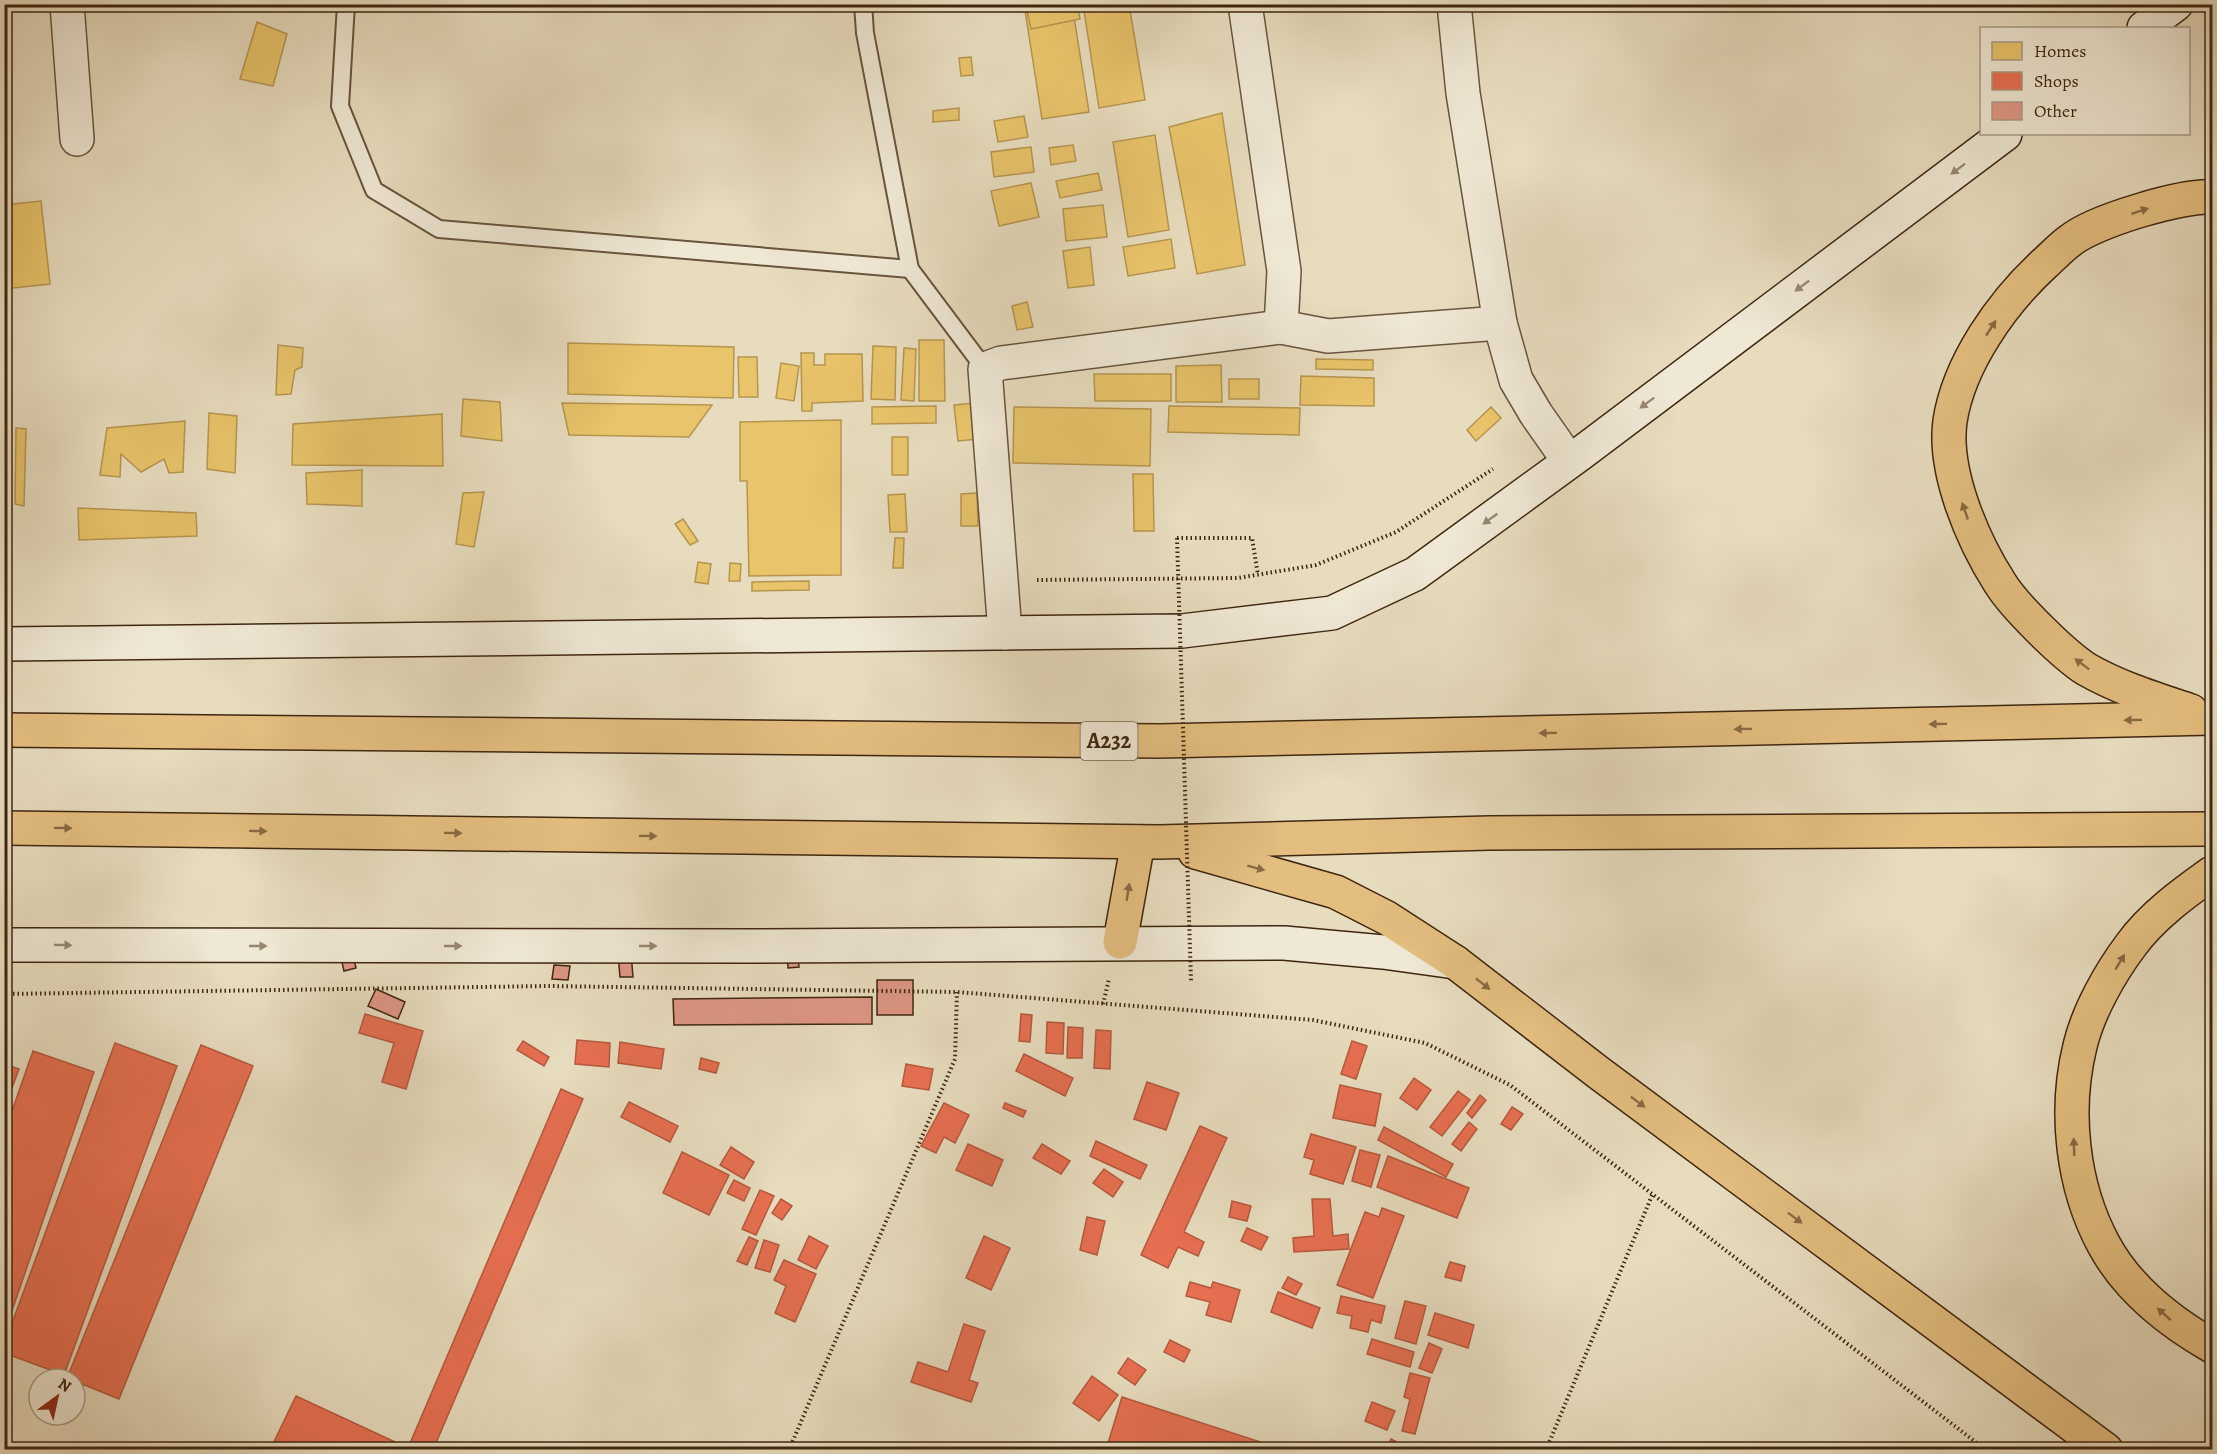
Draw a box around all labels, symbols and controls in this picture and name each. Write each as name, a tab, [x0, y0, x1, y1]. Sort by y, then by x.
legend	[1980, 27, 2190, 135]
text: Homes	[2034, 39, 2086, 63]
text: Shops	[2034, 69, 2079, 93]
text: Other	[2034, 99, 2077, 123]
one-way arrow	[1950, 162, 1966, 175]
one-way arrow	[2131, 206, 2149, 215]
one-way arrow	[1795, 280, 1811, 292]
one-way arrow	[1985, 319, 1996, 336]
one-way arrow	[1639, 397, 1654, 409]
one-way arrow	[1960, 502, 1970, 520]
one-way arrow	[1482, 513, 1497, 525]
one-way arrow	[2074, 658, 2090, 670]
one-way arrow	[2124, 715, 2143, 725]
one-way arrow	[1929, 720, 1948, 729]
road number: A232	[1080, 722, 1138, 760]
one-way arrow	[1734, 724, 1753, 733]
one-way arrow	[1539, 728, 1558, 738]
one-way arrow	[53, 823, 72, 833]
one-way arrow	[248, 826, 267, 836]
one-way arrow	[443, 828, 462, 838]
one-way arrow	[638, 831, 657, 841]
one-way arrow	[1247, 863, 1265, 873]
one-way arrow	[1124, 882, 1133, 901]
one-way arrow	[53, 940, 72, 950]
one-way arrow	[248, 941, 267, 951]
one-way arrow	[443, 941, 462, 951]
one-way arrow	[638, 941, 657, 951]
one-way arrow	[2115, 954, 2126, 970]
one-way arrow	[1475, 978, 1491, 990]
one-way arrow	[1630, 1096, 1646, 1108]
one-way arrow	[2070, 1138, 2079, 1157]
one-way arrow	[1787, 1212, 1803, 1225]
one-way arrow	[2157, 1308, 2172, 1321]
north arrow	[27, 1367, 87, 1427]
text: N	[54, 1373, 76, 1398]

